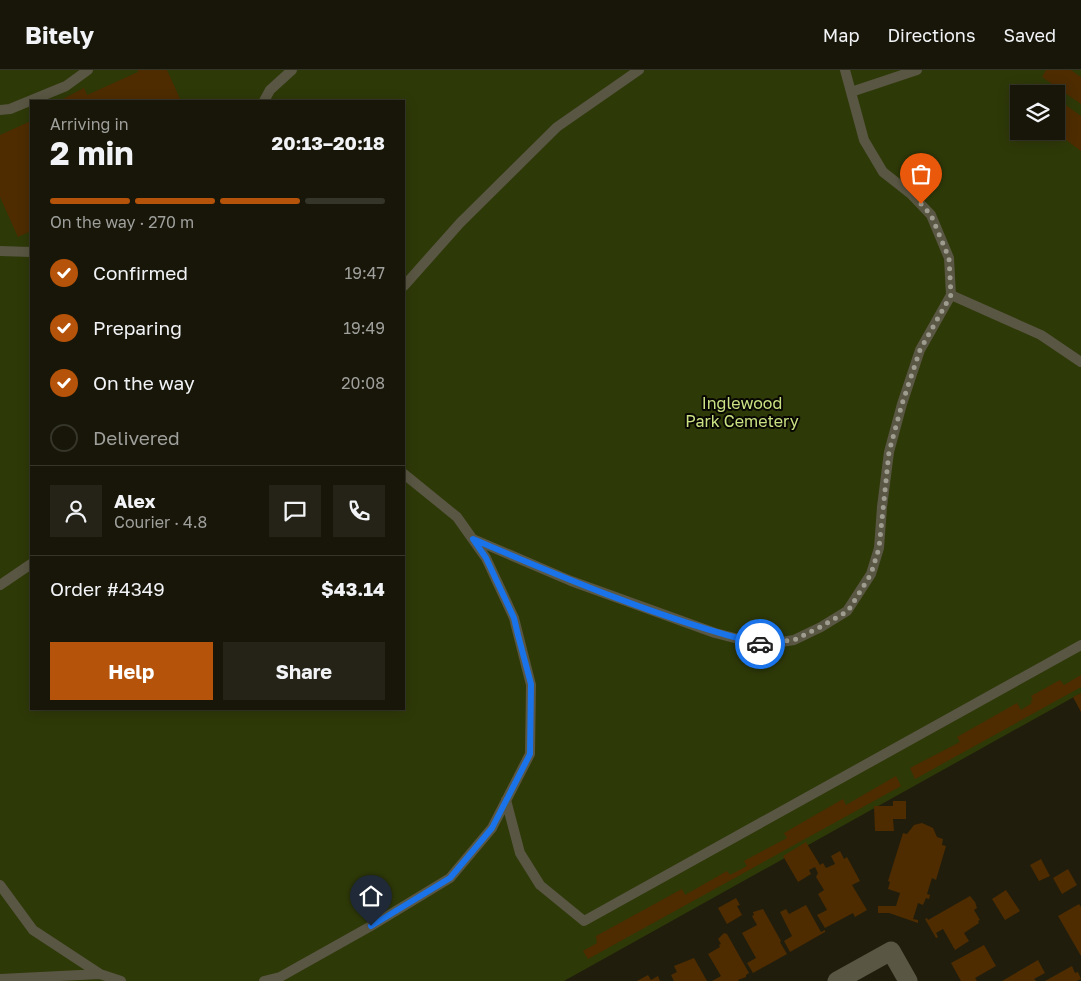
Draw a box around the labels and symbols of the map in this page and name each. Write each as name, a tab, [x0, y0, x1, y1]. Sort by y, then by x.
pin	[900, 153, 942, 204]
park label: Inglewood Park Cemetery	[685, 393, 799, 431]
courier	[735, 619, 785, 669]
pin	[350, 875, 392, 926]

